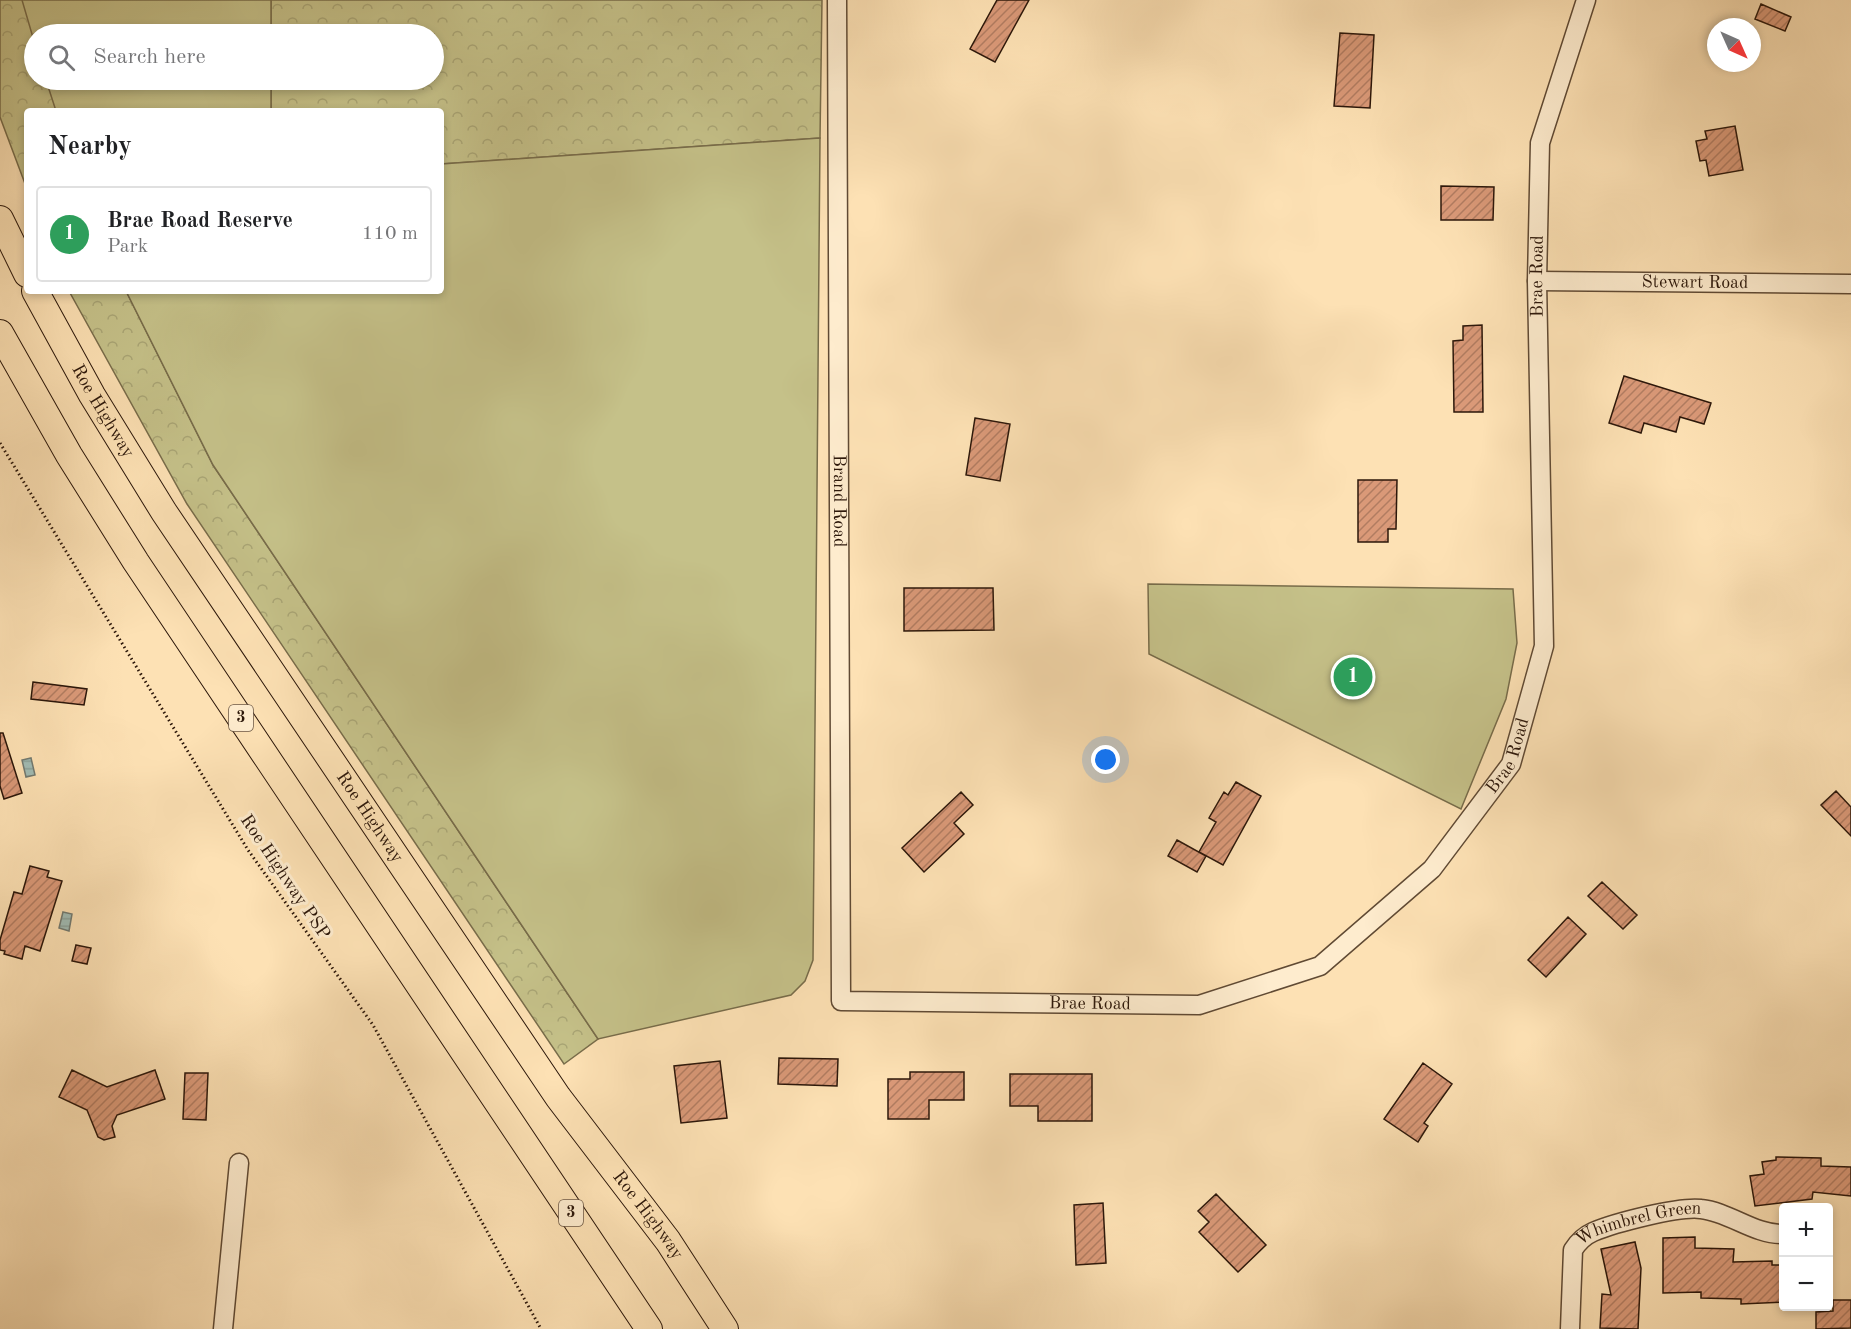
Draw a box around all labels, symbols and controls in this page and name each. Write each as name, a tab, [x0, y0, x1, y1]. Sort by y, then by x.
north arrow	[1707, 18, 1761, 72]
search box	[24, 24, 444, 90]
icon: search	[45, 41, 78, 74]
text: Search here	[93, 46, 206, 68]
text: Nearby	[48, 134, 132, 160]
text: Brae Road Reserve	[107, 210, 293, 232]
text: 1	[64, 224, 75, 244]
text: 110 m	[362, 224, 418, 244]
street label: Brae Road	[1528, 235, 1547, 318]
text: Park	[107, 237, 148, 257]
street label: Stewart Road	[1641, 273, 1749, 292]
street label: Roe Highway	[68, 362, 138, 461]
street label: Brand Road	[830, 454, 848, 548]
pin: 1	[1334, 654, 1372, 700]
road number: 3	[229, 705, 253, 731]
street label: Brae Road	[1483, 716, 1532, 797]
your location	[1091, 745, 1120, 774]
street label: Roe Highway	[333, 769, 407, 866]
street label: Roe Highway PSP	[237, 811, 333, 943]
street label: Brae Road	[1049, 994, 1131, 1013]
street label: Roe Highway	[609, 1168, 687, 1263]
road number: 3	[559, 1200, 583, 1226]
street label: Whimbrel Green	[1572, 1200, 1702, 1249]
map controls	[1779, 1203, 1833, 1311]
button: +	[1779, 1203, 1833, 1257]
button: −	[1779, 1257, 1833, 1311]

